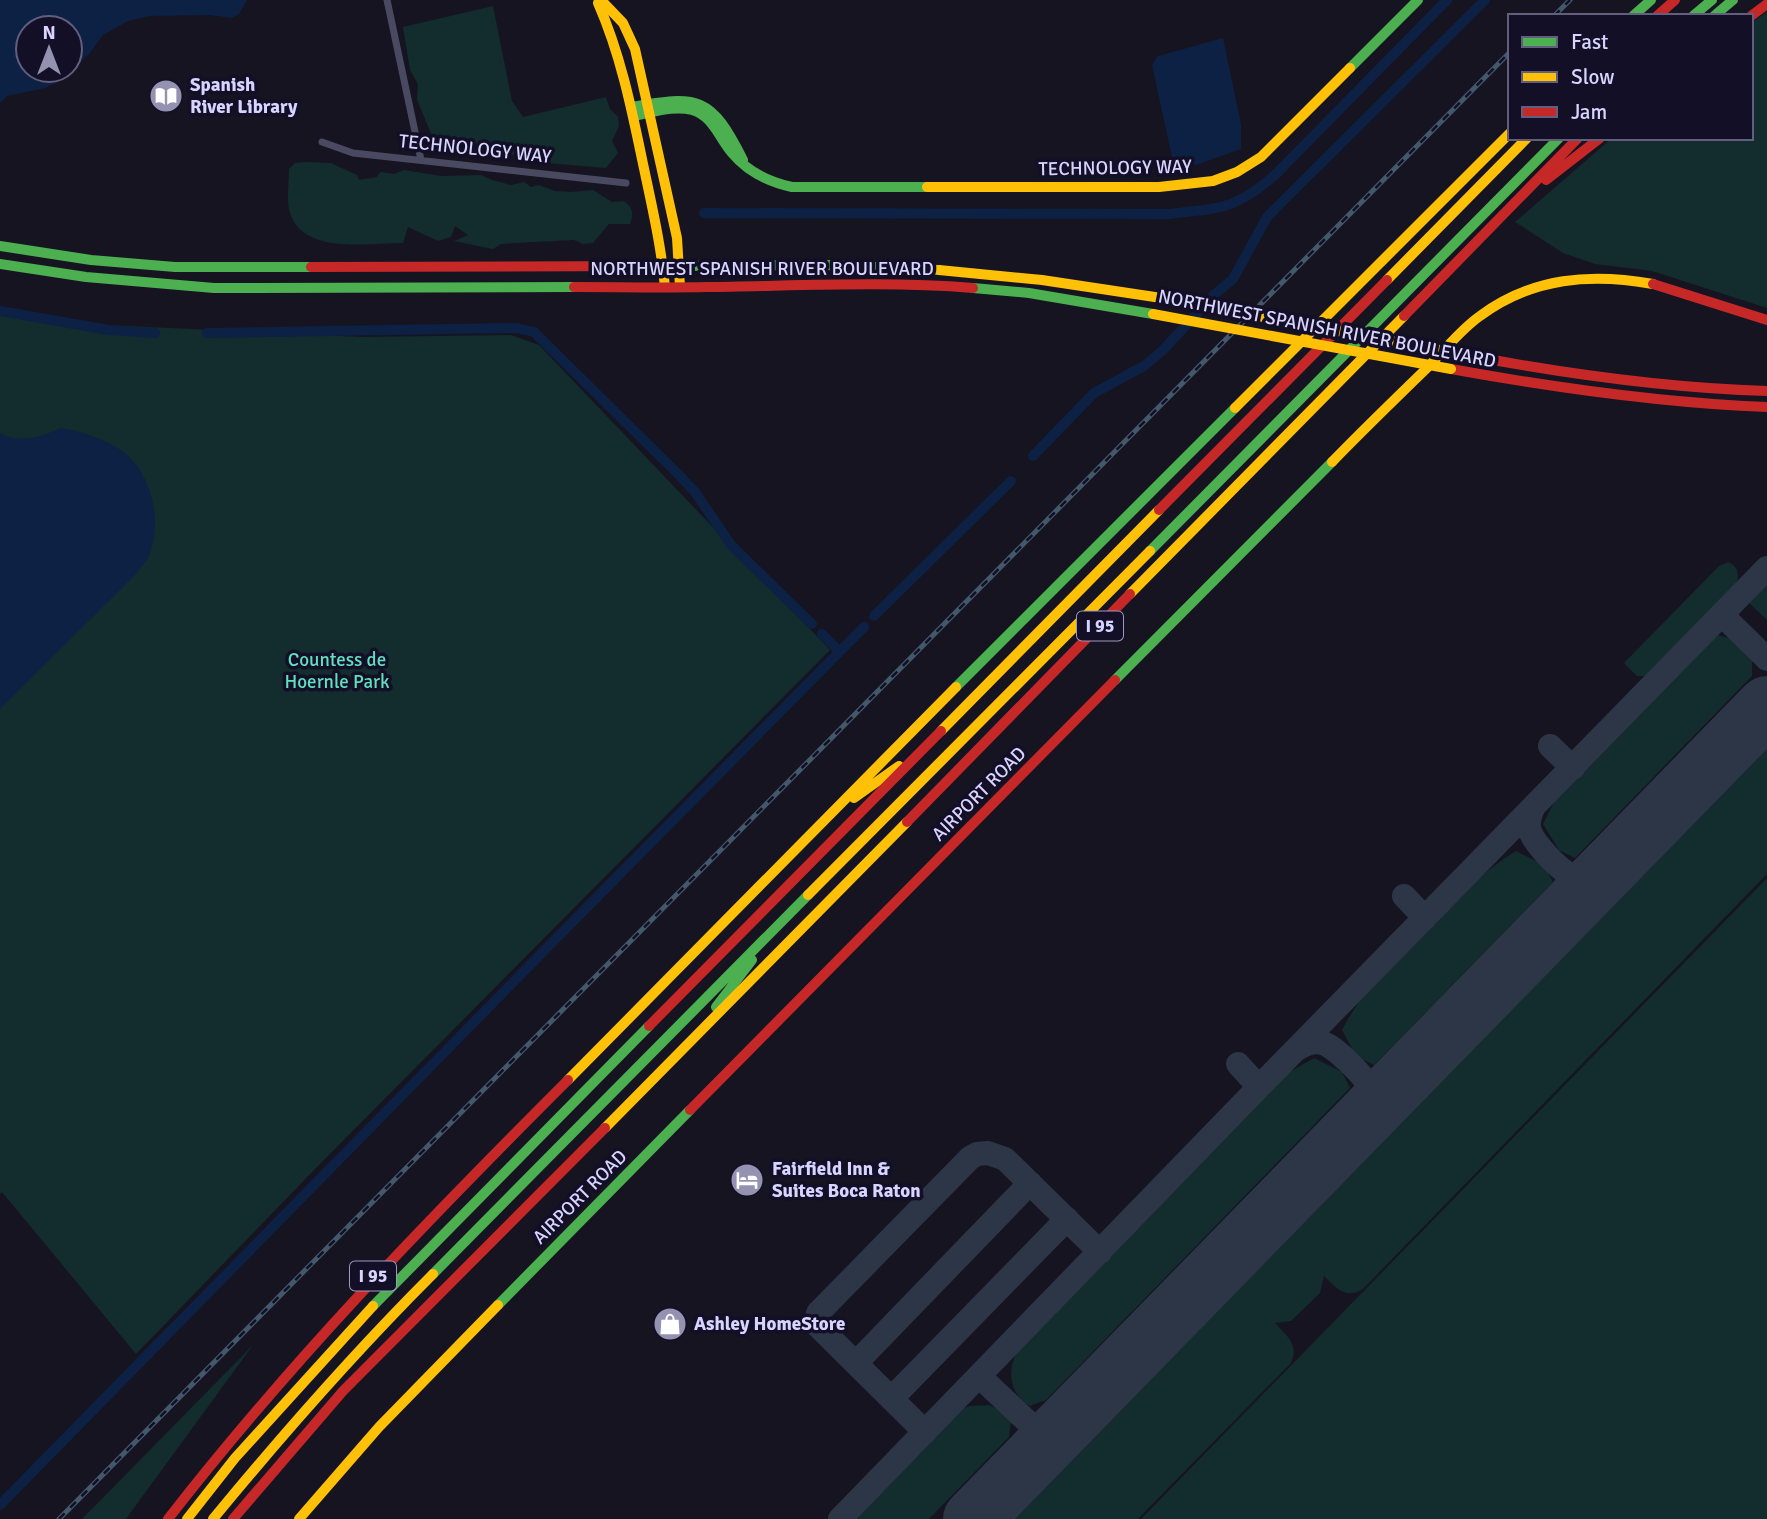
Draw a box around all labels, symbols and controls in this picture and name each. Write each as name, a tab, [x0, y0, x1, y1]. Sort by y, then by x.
north arrow	[14, 14, 84, 84]
legend	[1508, 14, 1753, 140]
text: N	[42, 21, 56, 45]
text: Fast	[1571, 29, 1608, 55]
text: Slow	[1571, 64, 1615, 90]
place label: Spanish River Library	[190, 73, 298, 119]
library icon: Spanish River Library	[147, 77, 185, 115]
text: Jam	[1571, 99, 1607, 125]
street label: TECHNOLOGY WAY	[398, 129, 553, 169]
street label: TECHNOLOGY WAY	[1038, 155, 1192, 181]
street label: NORTHWEST SPANISH RIVER BOULEVARD	[590, 257, 934, 281]
street label: NORTHWEST SPANISH RIVER BOULEVARD	[1156, 284, 1498, 374]
road number: I 95	[1077, 612, 1123, 640]
park label: Countess de Hoernle Park	[284, 648, 390, 694]
street label: AIRPORT ROAD	[927, 742, 1031, 846]
street label: AIRPORT ROAD	[528, 1145, 632, 1249]
place label: Fairfield Inn & Suites Boca Raton	[772, 1157, 921, 1203]
hotel icon: Fairfield Inn & Suites Boca Raton	[728, 1161, 766, 1199]
road number: I 95	[350, 1261, 396, 1290]
shop icon: Ashley HomeStore	[651, 1305, 689, 1343]
place label: Ashley HomeStore	[694, 1312, 845, 1336]

